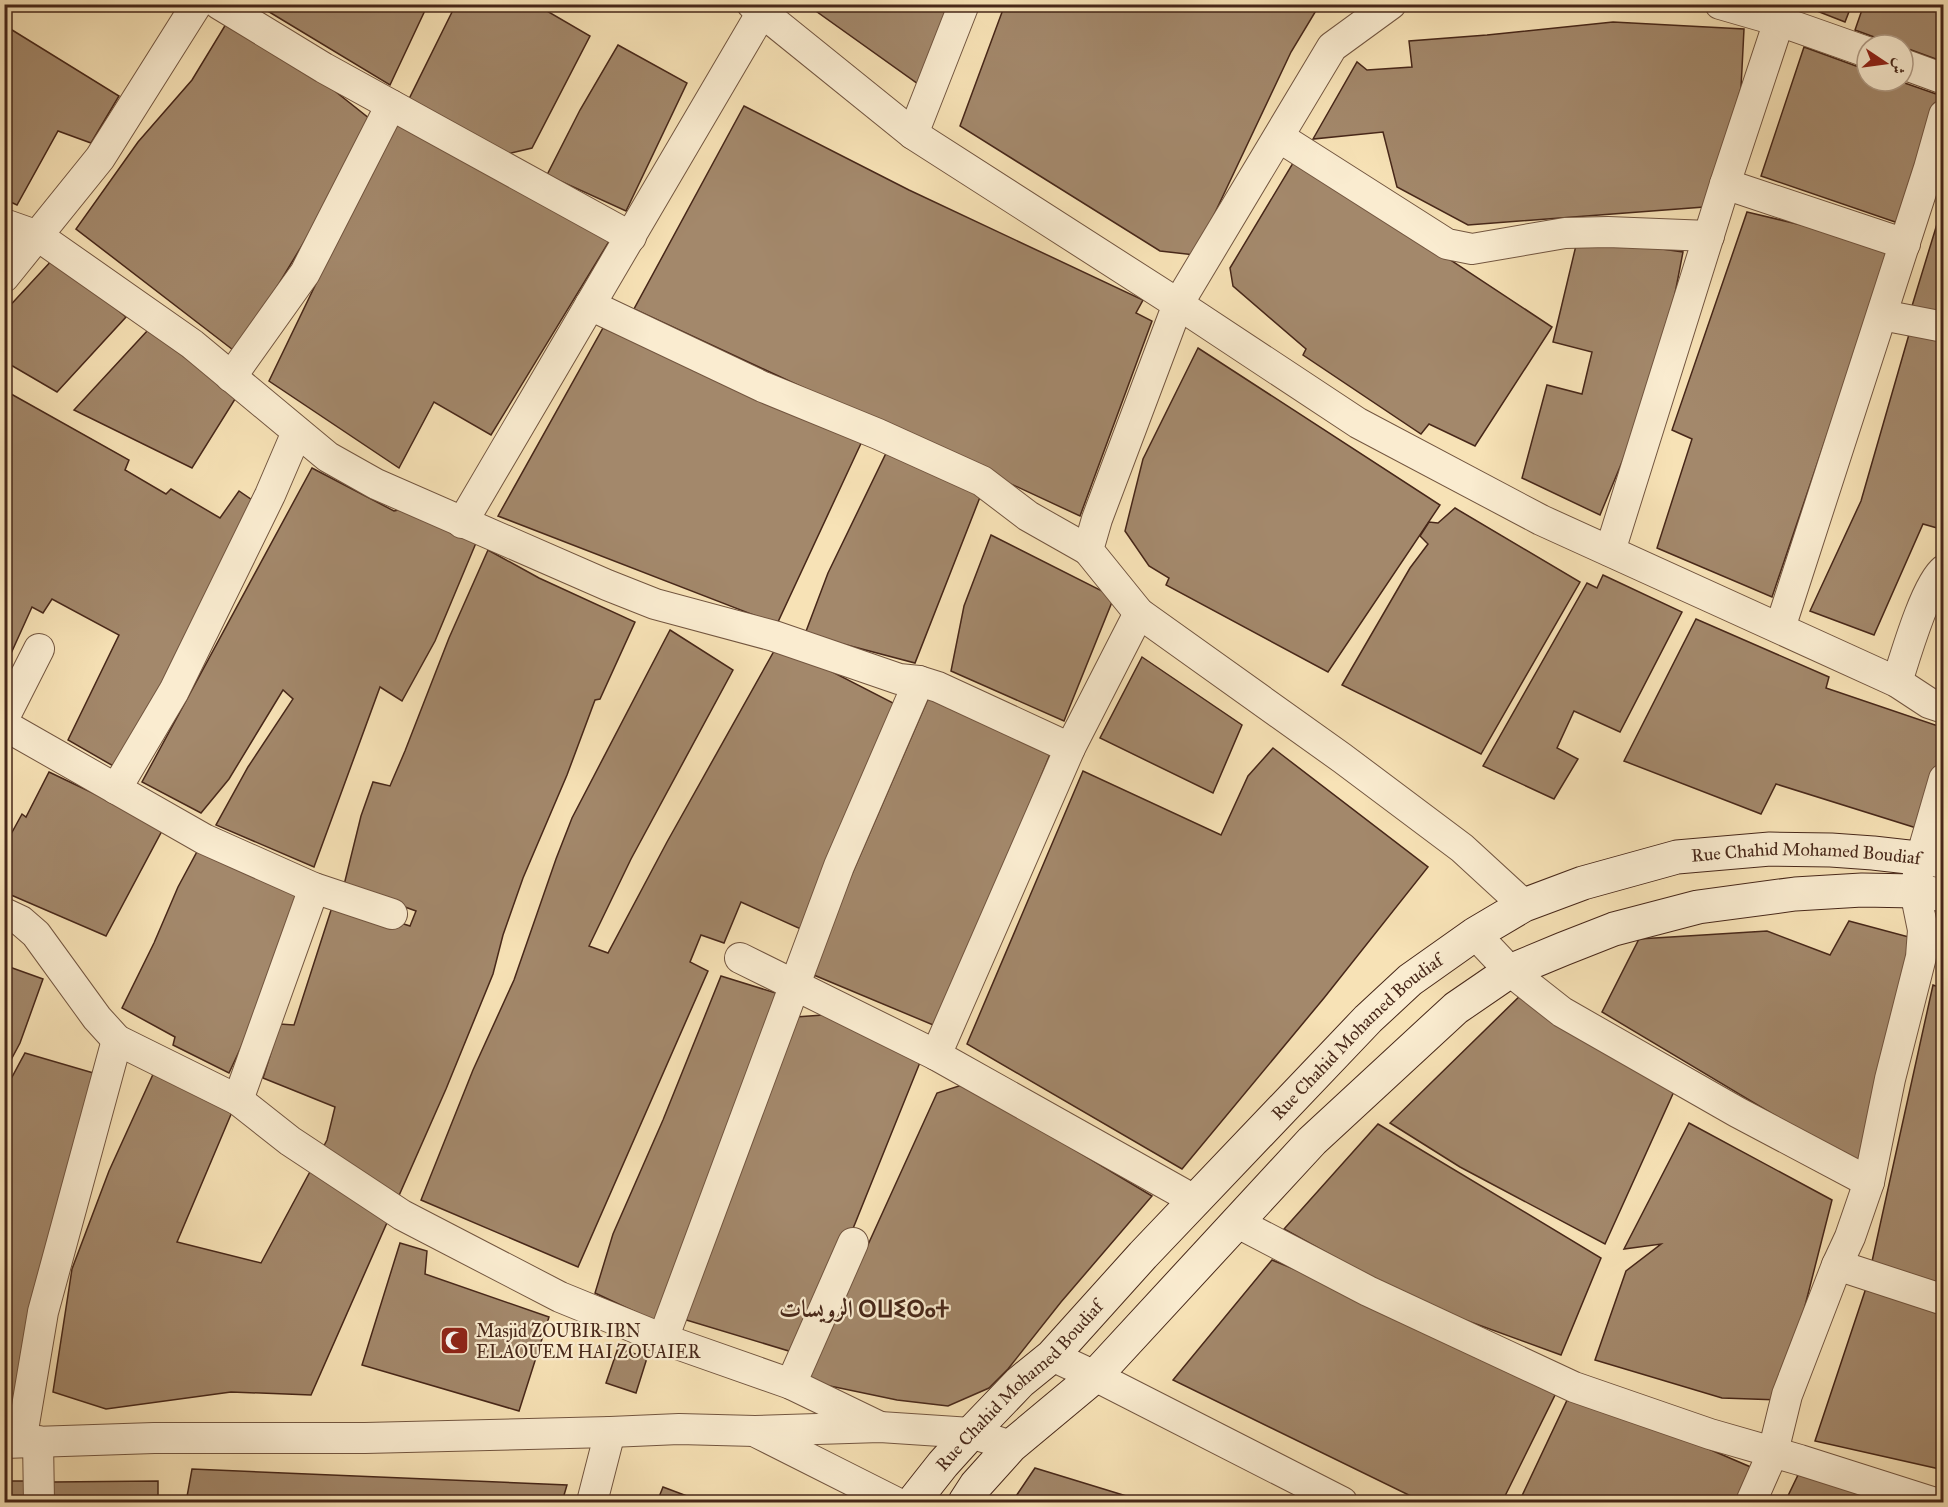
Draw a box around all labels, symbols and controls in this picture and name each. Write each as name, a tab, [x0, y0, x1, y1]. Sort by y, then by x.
north arrow	[1855, 33, 1915, 93]
text: ش	[1888, 56, 1910, 76]
street label: Rue Chahid Mohamed Boudiaf	[1690, 838, 1925, 870]
street label: Rue Chahid Mohamed Boudiaf	[1267, 948, 1449, 1125]
district label: الرويسات ⵔⵡⵉⵙⴰⵜ	[779, 1294, 950, 1324]
street label: Rue Chahid Mohamed Boudiaf	[931, 1294, 1110, 1475]
place label: Masjid ZOUBIR IBN ELAOUEM HAI ZOUAIER	[476, 1320, 702, 1363]
mosque icon: Masjid ZOUBIR IBN ELAOUEM HAI ZOUAIER	[439, 1325, 471, 1357]

